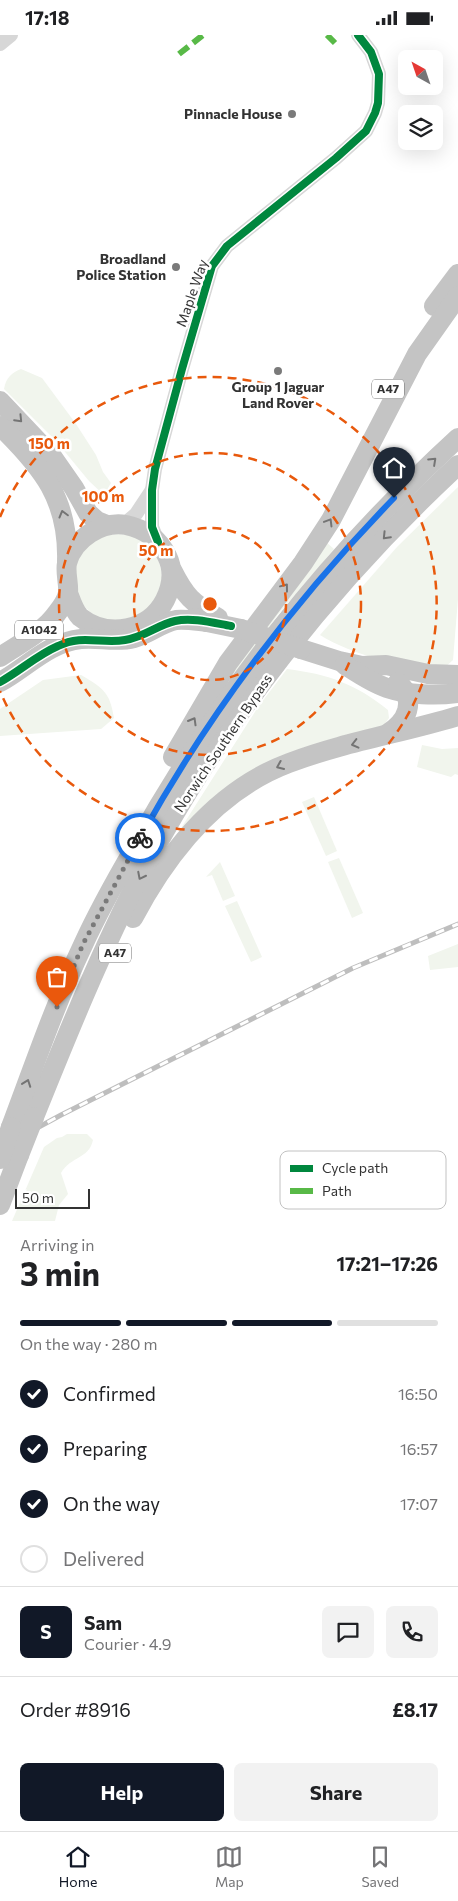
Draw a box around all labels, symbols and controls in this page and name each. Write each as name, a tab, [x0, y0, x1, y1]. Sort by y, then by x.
text: 17:18	[25, 6, 69, 29]
north arrow	[398, 50, 442, 95]
map controls	[398, 50, 443, 150]
place label: Pinnacle House	[184, 105, 282, 122]
button: layers	[398, 105, 443, 150]
marker: Pinnacle House	[286, 108, 298, 120]
place label: Broadland Police Station	[76, 250, 166, 283]
street label: Maple Way	[172, 257, 211, 329]
marker: Broadland Police Station	[170, 261, 182, 273]
marker: Group 1 Jaguar Land Rover	[272, 365, 284, 377]
place label: Group 1 Jaguar Land Rover	[232, 378, 325, 411]
road number: A47	[372, 379, 404, 399]
one-way arrow	[13, 413, 22, 422]
text: 150 m	[28, 434, 70, 452]
pin	[373, 447, 415, 498]
icon: home	[380, 454, 408, 482]
one-way arrow	[427, 458, 436, 467]
text: 100 m	[82, 487, 124, 505]
one-way arrow	[58, 511, 68, 519]
one-way arrow	[323, 519, 333, 528]
one-way arrow	[383, 531, 392, 540]
text: 50 m	[139, 541, 173, 559]
one-way arrow	[279, 583, 288, 593]
centre of rings	[201, 595, 219, 613]
road number: A1042	[15, 621, 63, 639]
street label: Norwich Southern Bypass	[170, 670, 275, 815]
one-way arrow	[187, 717, 197, 726]
one-way arrow	[351, 738, 360, 749]
one-way arrow	[277, 761, 285, 771]
courier	[115, 813, 165, 863]
icon: bike	[126, 824, 154, 852]
one-way arrow	[137, 871, 147, 880]
road number: A47	[99, 943, 131, 963]
pin	[36, 956, 78, 1007]
icon: bag	[43, 963, 71, 991]
one-way arrow	[21, 1079, 31, 1088]
legend	[280, 1151, 446, 1209]
text: Cycle path	[322, 1159, 388, 1176]
text: Path	[322, 1182, 352, 1199]
scale bar	[15, 1186, 90, 1209]
text: 50 m	[22, 1189, 54, 1206]
text: Arriving in	[20, 1235, 94, 1254]
text: 17:21–17:26	[336, 1252, 438, 1275]
text: 3 min	[20, 1253, 100, 1293]
text: On the way · 280 m	[20, 1334, 158, 1353]
icon: check	[20, 1380, 48, 1408]
text: Confirmed	[63, 1382, 156, 1405]
text: 16:50	[398, 1384, 438, 1403]
icon: check	[20, 1435, 48, 1463]
text: Preparing	[63, 1437, 147, 1460]
text: 16:57	[400, 1439, 438, 1458]
icon: check	[20, 1490, 48, 1518]
text: On the way	[63, 1492, 160, 1515]
text: 17:07	[400, 1494, 438, 1513]
text: Delivered	[63, 1547, 144, 1570]
button: chat	[322, 1606, 374, 1658]
button: phone	[386, 1606, 438, 1658]
text: Sam	[84, 1611, 122, 1634]
text: S	[40, 1620, 52, 1643]
text: Courier · 4.9	[84, 1634, 171, 1653]
text: Order #8916	[20, 1698, 131, 1721]
text: £8.17	[392, 1698, 438, 1721]
button: Help	[20, 1763, 224, 1821]
button: Share	[234, 1763, 438, 1821]
tab: Home	[59, 1843, 97, 1890]
tab: Map	[215, 1843, 244, 1890]
tab: Saved	[361, 1843, 399, 1890]

